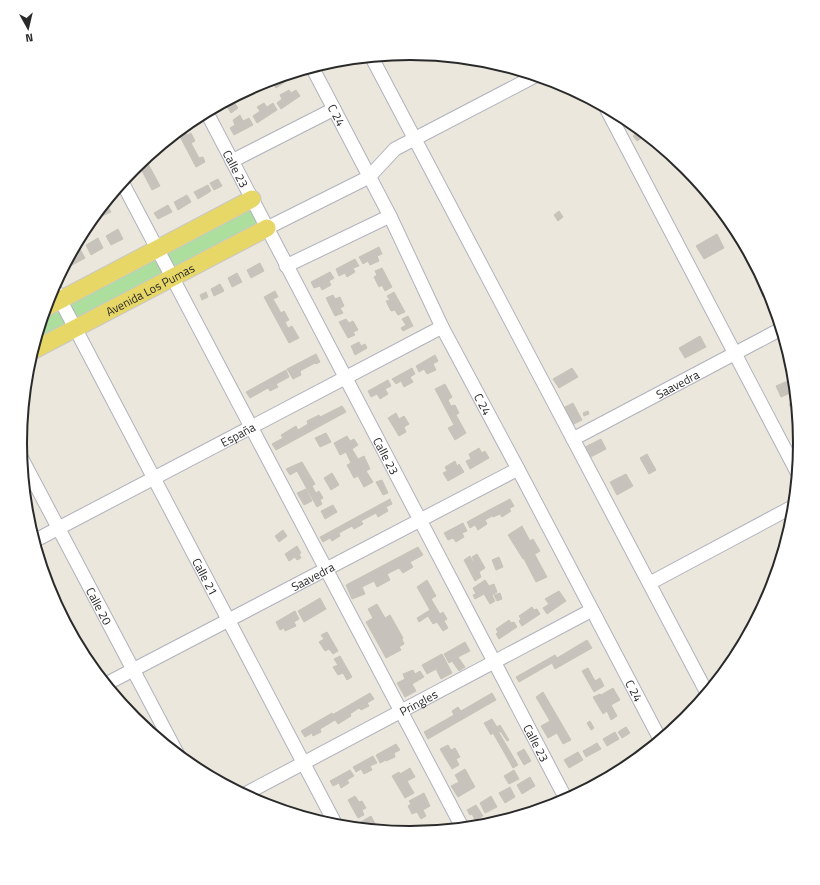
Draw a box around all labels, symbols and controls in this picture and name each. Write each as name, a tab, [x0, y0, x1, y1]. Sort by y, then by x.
north arrow	[8, 8, 48, 48]
text: N	[25, 29, 34, 46]
street label: C 24	[323, 100, 351, 130]
street label: Calle 23	[218, 146, 254, 191]
street label: Avenida Los Pumas	[102, 258, 198, 321]
street label: Saavedra	[652, 365, 702, 403]
street label: C 24	[469, 389, 497, 419]
street label: España	[217, 417, 258, 451]
street label: Calle 23	[369, 433, 404, 478]
street label: Calle 21	[188, 554, 223, 599]
street label: Saavedra	[287, 557, 338, 595]
street label: Calle 20	[82, 584, 117, 628]
street label: C 24	[621, 676, 648, 705]
street label: Pringles	[396, 684, 441, 720]
street label: Calle 23	[519, 720, 554, 765]

